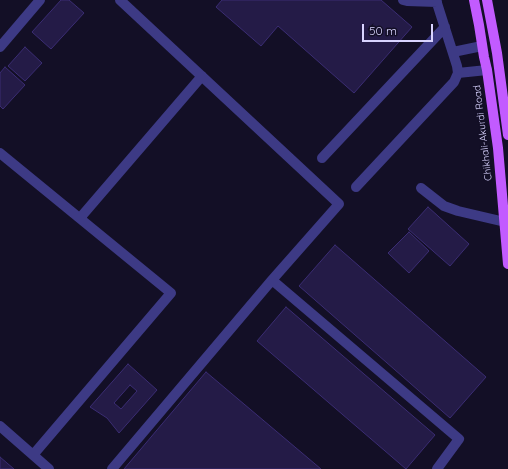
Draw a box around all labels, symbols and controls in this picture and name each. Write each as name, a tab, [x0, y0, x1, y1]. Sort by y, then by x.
scale bar	[364, 16, 435, 42]
text: 50 m	[369, 23, 397, 38]
street label: Chikhali-Akurdi Road	[471, 84, 495, 182]

